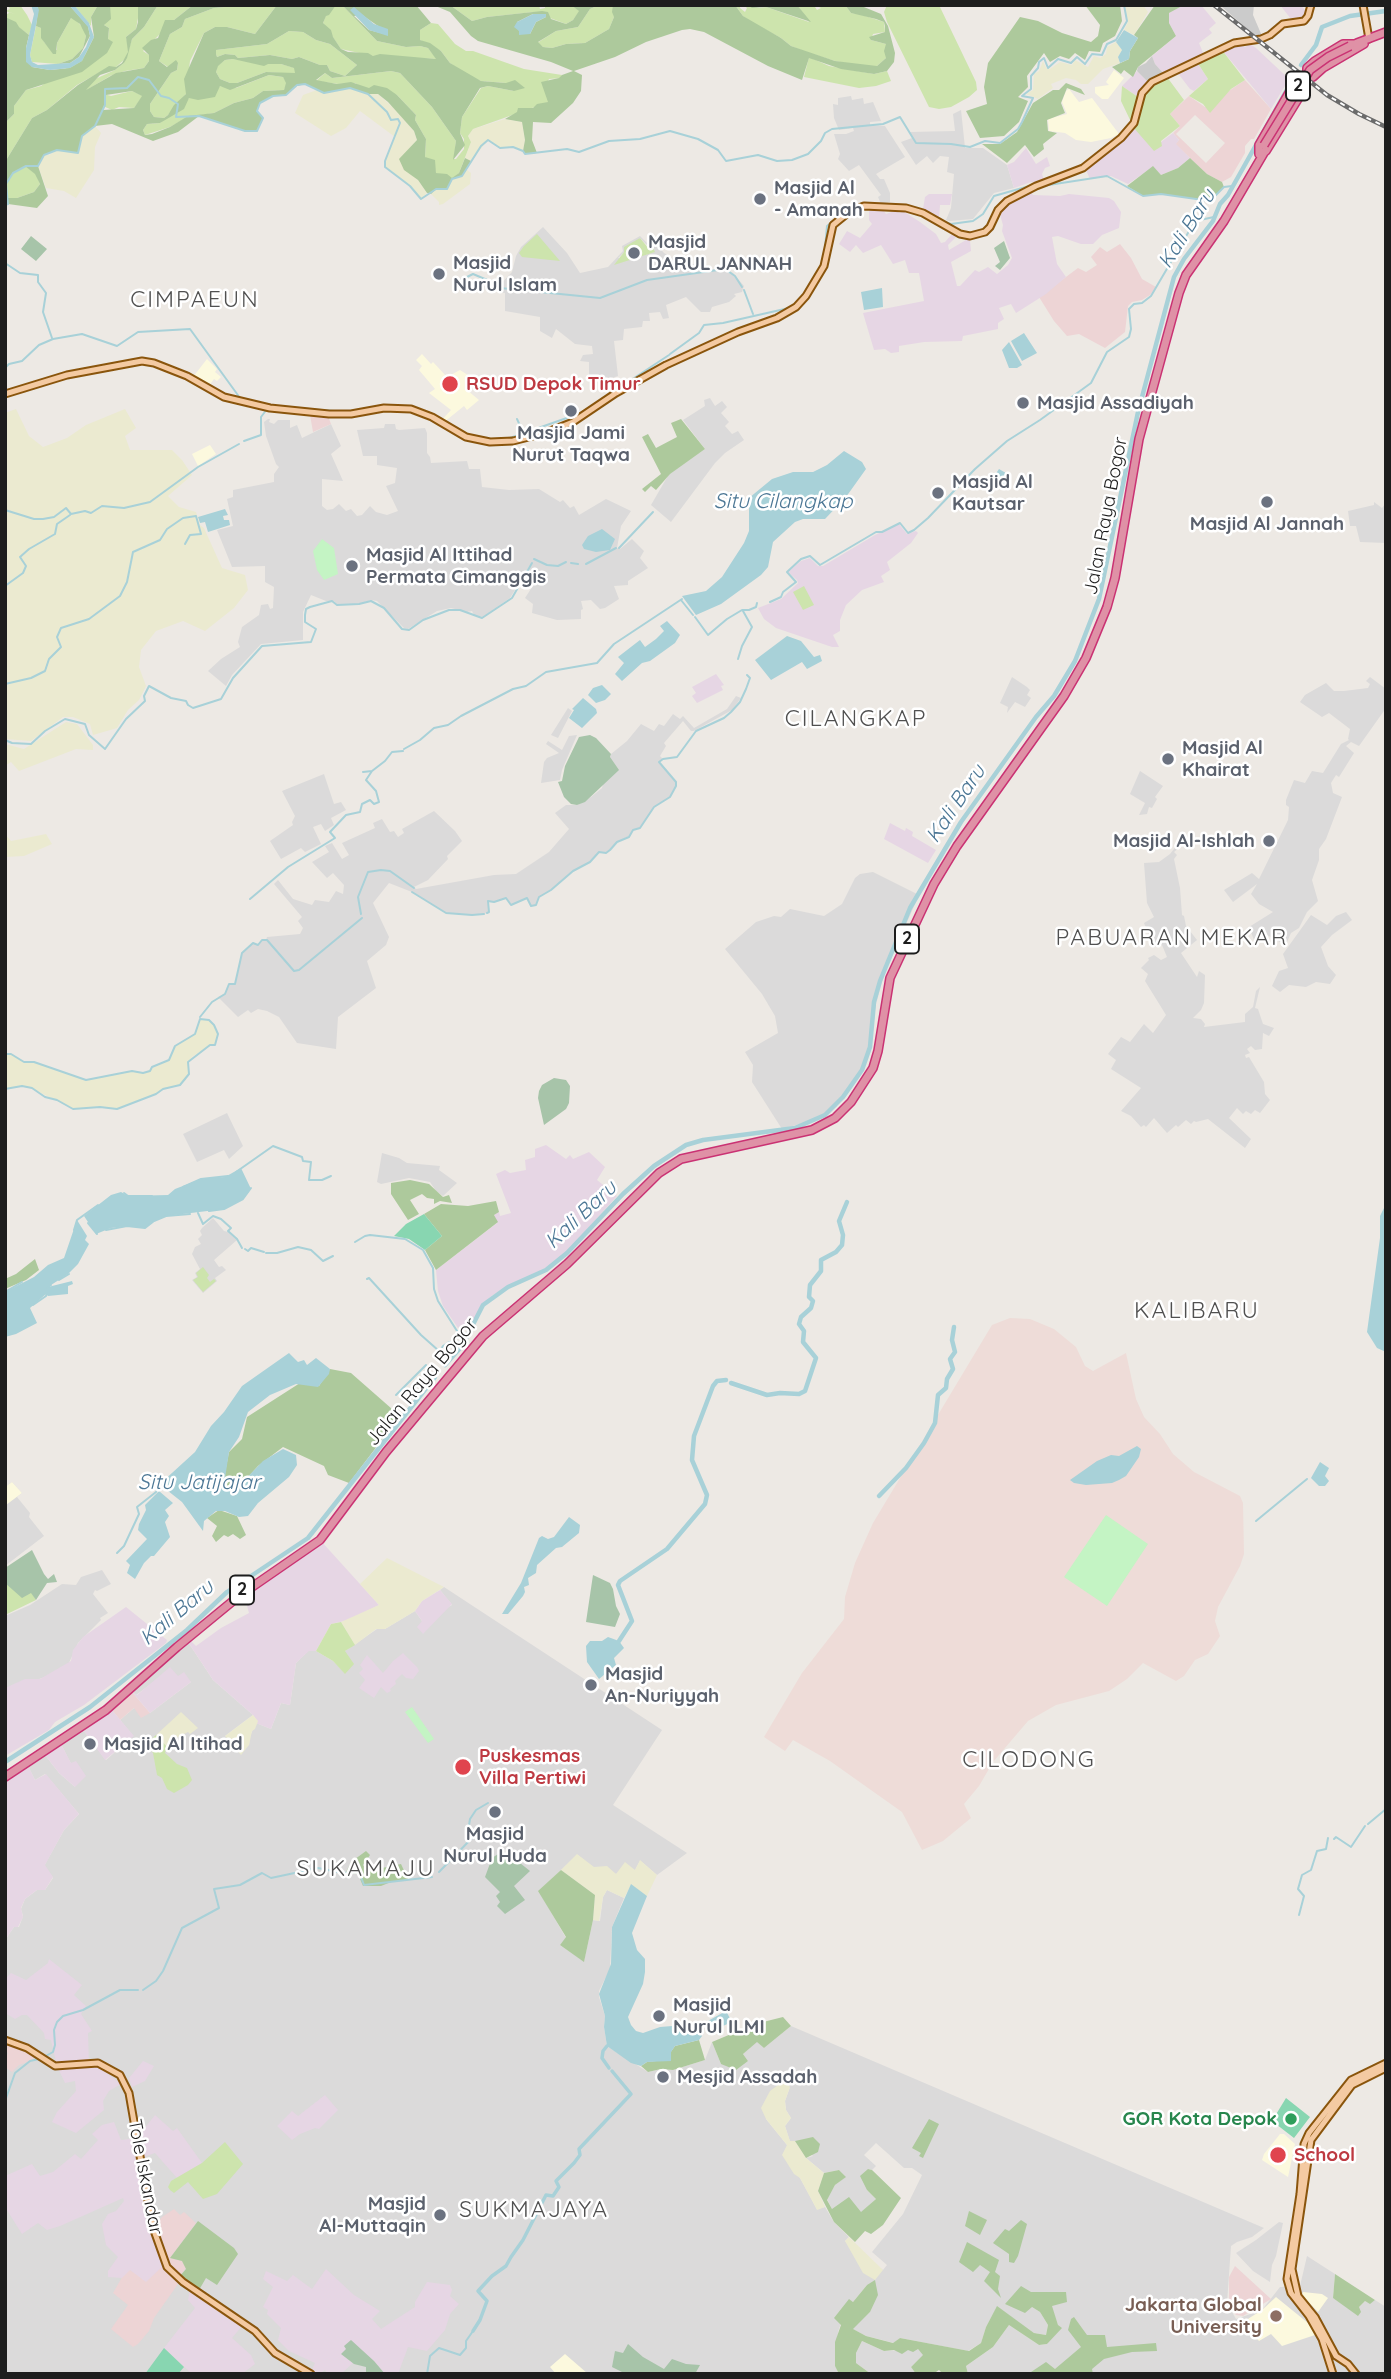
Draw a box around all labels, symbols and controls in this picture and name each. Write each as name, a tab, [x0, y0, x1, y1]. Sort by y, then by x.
road number: 2	[1286, 72, 1310, 100]
place label: Masjid Al - Amanah	[774, 177, 863, 221]
water label: Kali Baru	[1153, 185, 1221, 273]
marker: Masjid Al - Amanah	[752, 191, 768, 207]
place label: Masjid DARUL JANNAH	[648, 231, 792, 275]
marker: Masjid DARUL JANNAH	[626, 245, 642, 261]
place label: Masjid Nurul Islam	[453, 252, 557, 296]
marker: Masjid Nurul Islam	[431, 266, 447, 282]
district label: CIMPAEUN	[131, 286, 259, 314]
place label: RSUD Depok Timur	[466, 373, 641, 395]
marker: RSUD Depok Timur	[440, 374, 460, 394]
place label: Masjid Assadiyah	[1037, 392, 1194, 414]
marker: Masjid Assadiyah	[1015, 395, 1031, 411]
marker: Masjid Jami Nurut Taqwa	[563, 403, 579, 419]
place label: Masjid Jami Nurut Taqwa	[512, 422, 630, 466]
street label: Jalan Raya Bogor	[1080, 435, 1132, 597]
place label: Masjid Al Kautsar	[952, 471, 1033, 515]
marker: Masjid Al Kautsar	[930, 485, 946, 501]
water label: Situ Cilangkap	[714, 489, 852, 515]
marker: Masjid Al Jannah	[1259, 494, 1275, 510]
place label: Masjid Al Jannah	[1190, 513, 1344, 535]
place label: Masjid Al Ittihad Permata Cimanggis	[366, 544, 546, 588]
marker: Masjid Al Ittihad Permata Cimanggis	[344, 558, 360, 574]
district label: CILANGKAP	[786, 705, 926, 733]
place label: Masjid Al Khairat	[1182, 737, 1263, 781]
marker: Masjid Al Khairat	[1160, 751, 1176, 767]
water label: Kali Baru	[921, 760, 991, 848]
place label: Masjid Al-Ishlah	[1113, 830, 1255, 852]
marker: Masjid Al-Ishlah	[1261, 833, 1277, 849]
road number: 2	[895, 924, 919, 954]
district label: PABUARAN MEKAR	[1057, 924, 1287, 952]
water label: Kali Baru	[540, 1176, 622, 1254]
district label: KALIBARU	[1135, 1297, 1259, 1325]
street label: Jalan Raya Bogor	[362, 1313, 482, 1451]
water label: Situ Jatijajar	[138, 1470, 260, 1496]
water label: Kali Baru	[135, 1575, 219, 1651]
road number: 2	[230, 1576, 254, 1604]
place label: Masjid An-Nuriyyah	[605, 1663, 719, 1707]
marker: Masjid An-Nuriyyah	[583, 1677, 599, 1693]
place label: Masjid Al Itihad	[104, 1733, 243, 1755]
marker: Masjid Al Itihad	[82, 1736, 98, 1752]
place label: Puskesmas Villa Pertiwi	[479, 1745, 586, 1789]
district label: CILODONG	[963, 1746, 1095, 1774]
marker: Puskesmas Villa Pertiwi	[453, 1757, 473, 1777]
marker: Masjid Nurul Huda	[487, 1804, 503, 1820]
place label: Masjid Nurul Huda	[443, 1823, 547, 1867]
district label: SUKAMAJU	[297, 1855, 435, 1883]
place label: Masjid Nurul ILMI	[673, 1994, 765, 2038]
marker: Masjid Nurul ILMI	[651, 2008, 667, 2024]
place label: Mesjid Assadah	[677, 2066, 817, 2088]
marker: Mesjid Assadah	[655, 2069, 671, 2085]
place label: GOR Kota Depok	[1123, 2108, 1277, 2130]
marker: GOR Kota Depok	[1283, 2111, 1299, 2127]
street label: Tole Iskandar	[123, 2117, 167, 2237]
place label: School	[1294, 2144, 1355, 2166]
marker: School	[1268, 2145, 1288, 2165]
place label: Masjid Al-Muttaqin	[319, 2193, 426, 2237]
district label: SUKMAJAYA	[460, 2196, 608, 2224]
marker: Masjid Al-Muttaqin	[432, 2207, 448, 2223]
place label: Jakarta Global University	[1125, 2294, 1262, 2338]
marker: Jakarta Global University	[1268, 2308, 1284, 2324]

